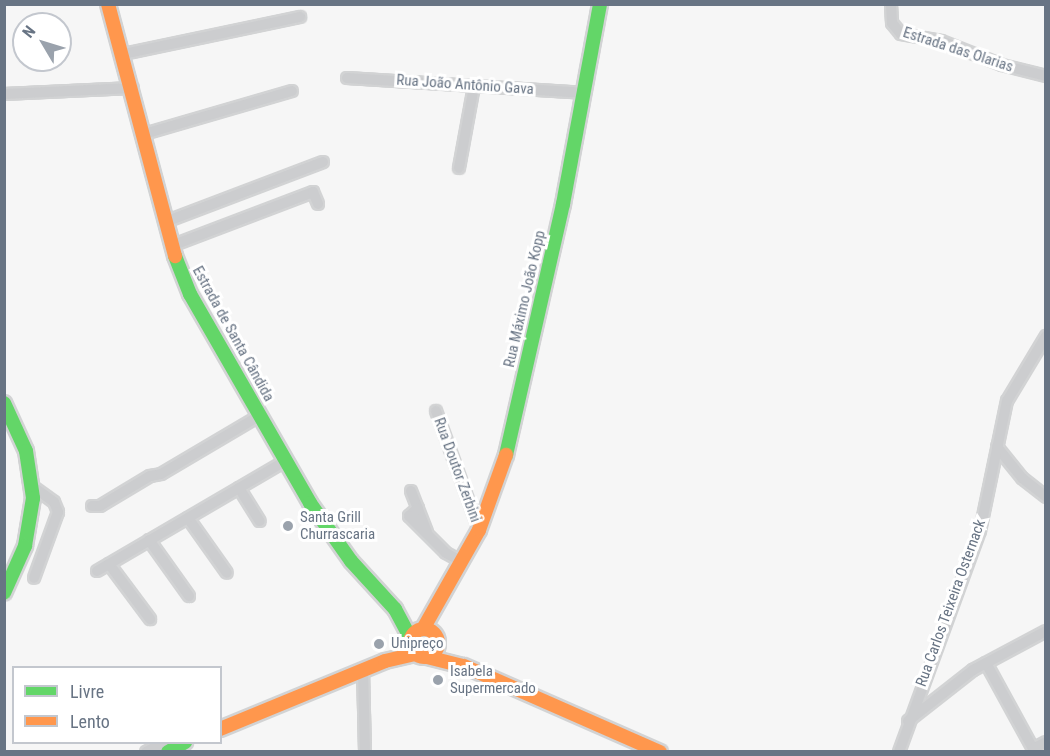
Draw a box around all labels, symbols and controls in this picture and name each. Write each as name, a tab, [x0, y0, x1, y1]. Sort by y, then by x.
north arrow	[12, 12, 72, 72]
text: N	[18, 22, 39, 42]
street label: Estrada das Olarias	[901, 24, 1015, 76]
street label: Rua João Antônio Gava	[396, 71, 534, 99]
street label: Rua Máximo João Kopp	[500, 229, 550, 369]
street label: Estrada de Santa Cândida	[188, 263, 278, 405]
street label: Rua Doutor Zerbini	[430, 415, 484, 525]
place label: Santa Grill Churrascaria	[300, 508, 375, 543]
street label: Rua Carlos Teixeira Osternack	[912, 517, 990, 689]
marker: Santa Grill Churrascaria	[281, 519, 295, 533]
place label: Unipreço	[391, 635, 443, 653]
marker: Unipreço	[372, 637, 386, 651]
place label: Isabela Supermercado	[450, 662, 536, 697]
legend	[12, 666, 222, 744]
marker: Isabela Supermercado	[431, 673, 445, 687]
text: Livre	[70, 681, 104, 702]
text: Lento	[70, 711, 110, 732]

